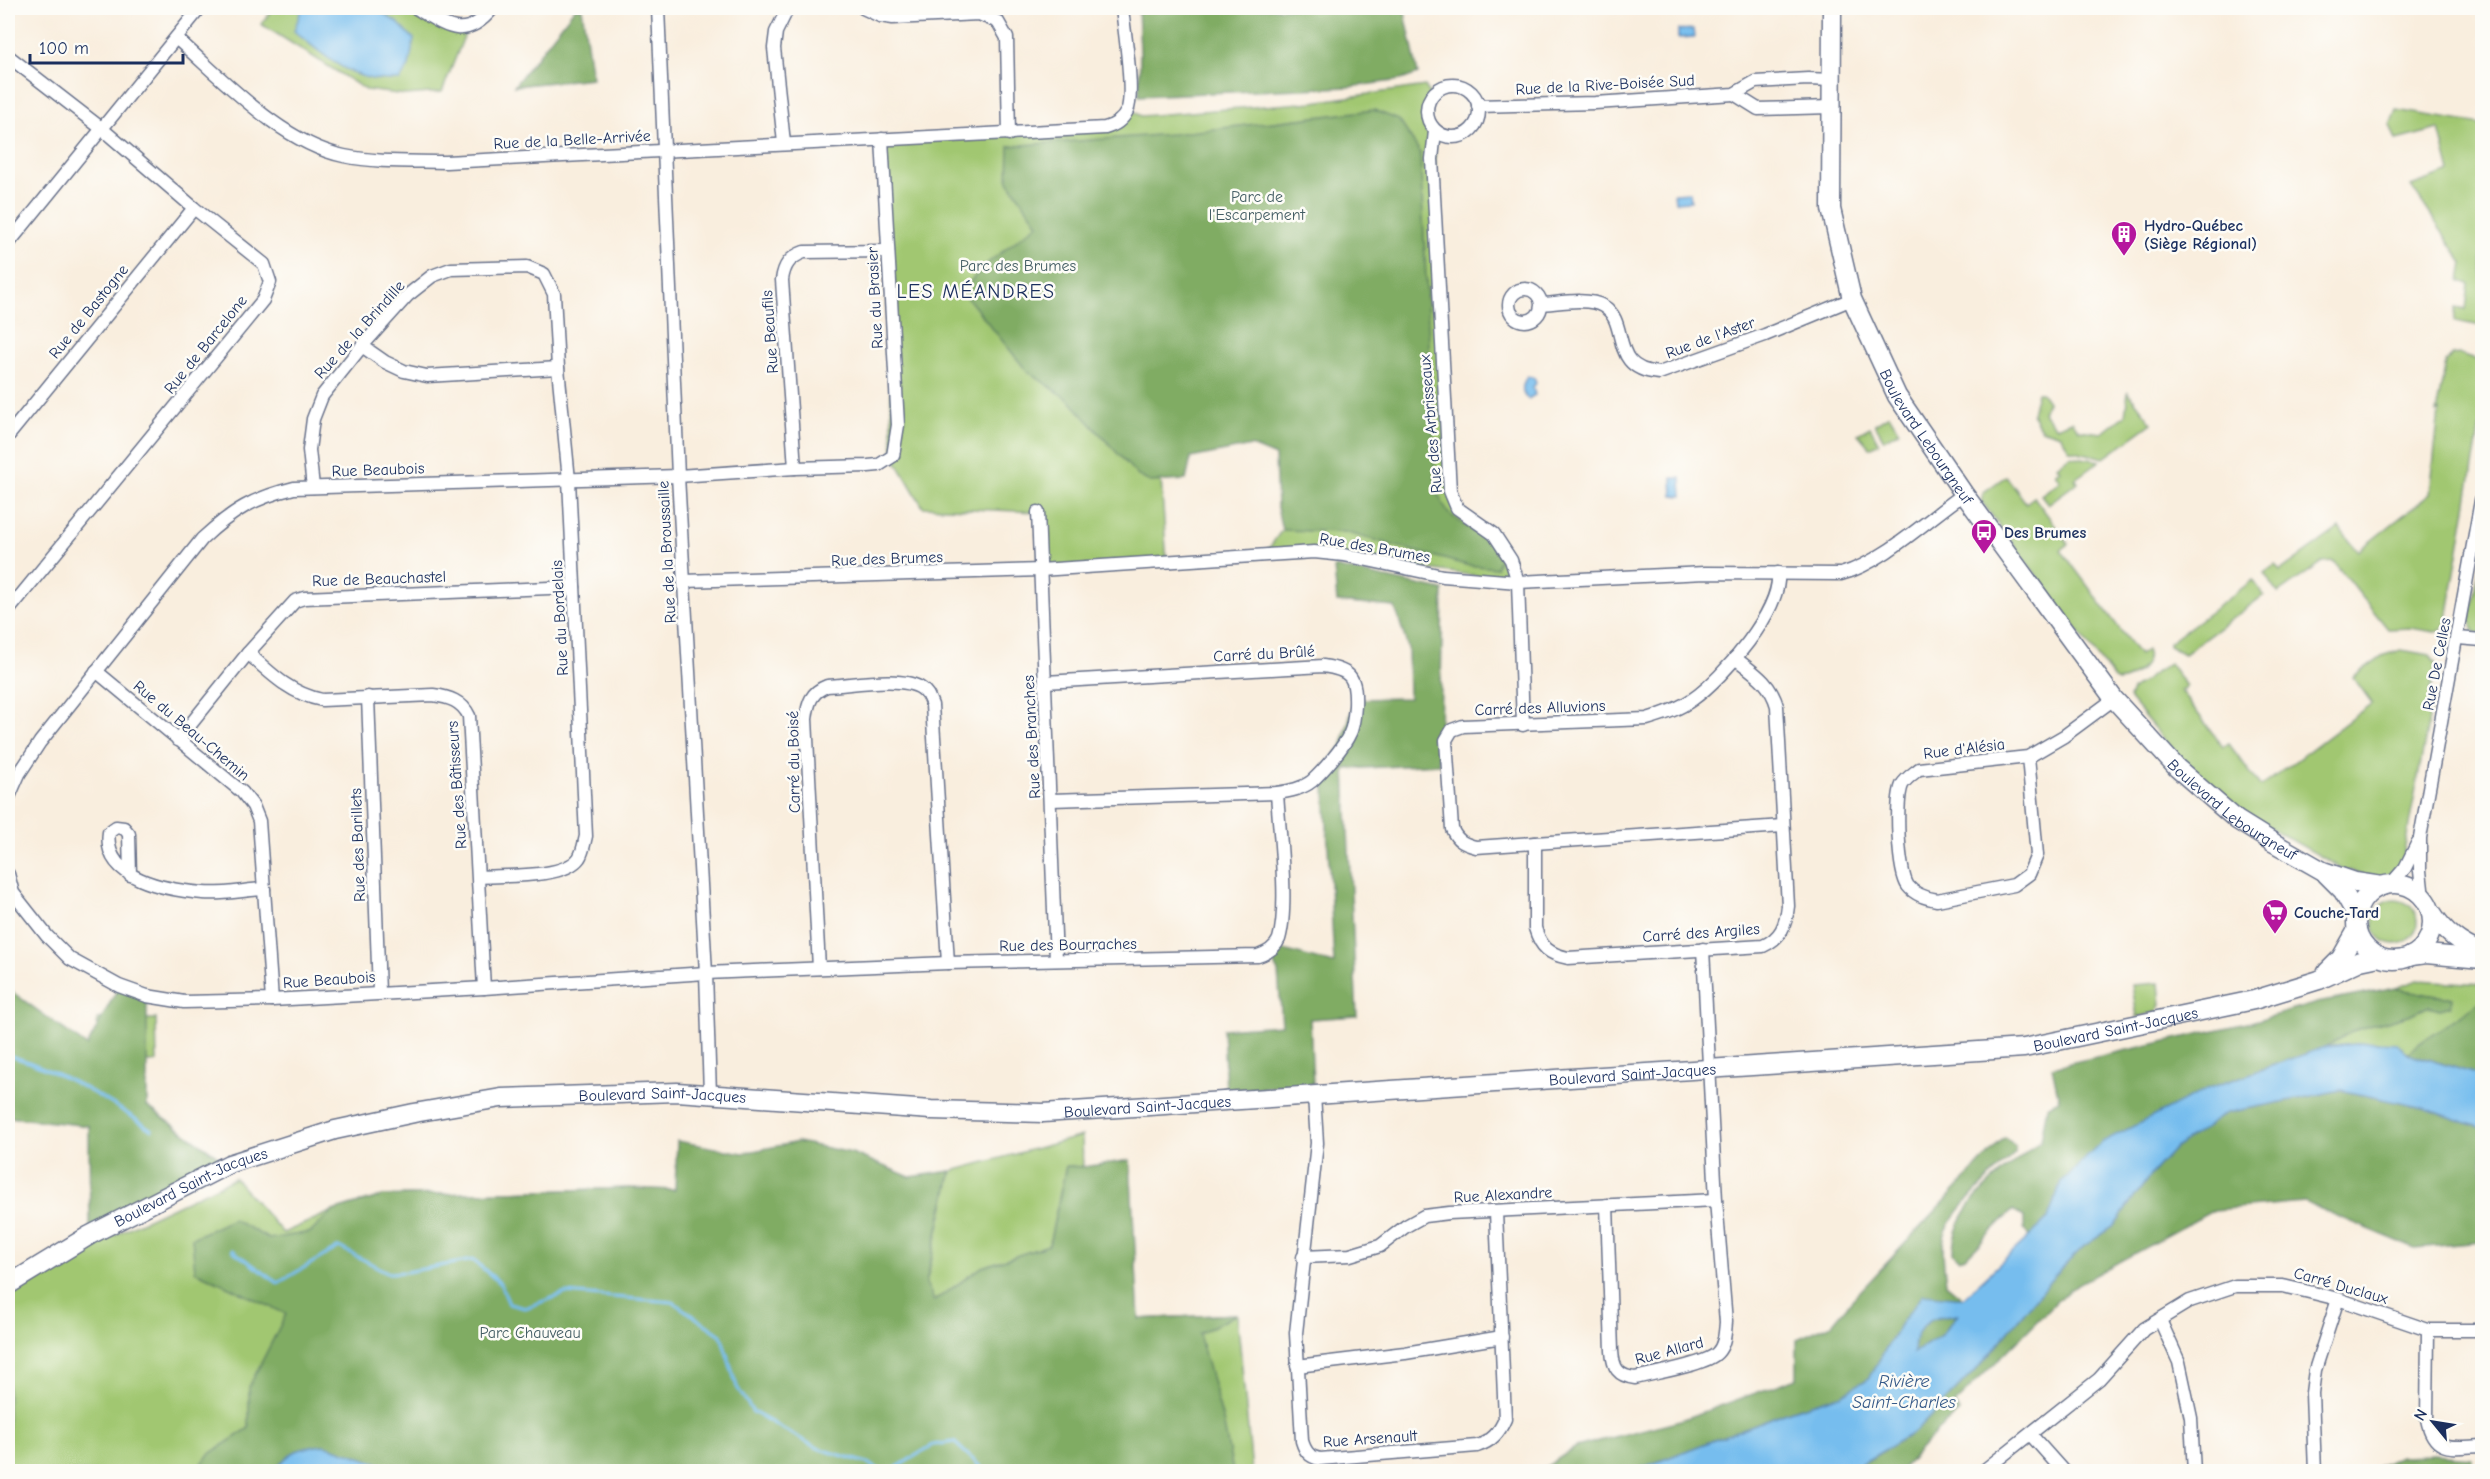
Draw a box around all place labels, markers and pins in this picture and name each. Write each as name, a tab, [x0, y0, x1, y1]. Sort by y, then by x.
place label: Hydro-Québec (Siège Régional)	[2144, 217, 2257, 253]
building icon: Hydro-Québec (Siège Régional)	[2109, 219, 2139, 257]
bus stop icon: Des Brumes	[1969, 517, 1999, 555]
place label: Des Brumes	[2004, 524, 2086, 542]
supermarket icon: Couche-Tard	[2260, 897, 2290, 935]
place label: Couche-Tard	[2294, 904, 2379, 922]

